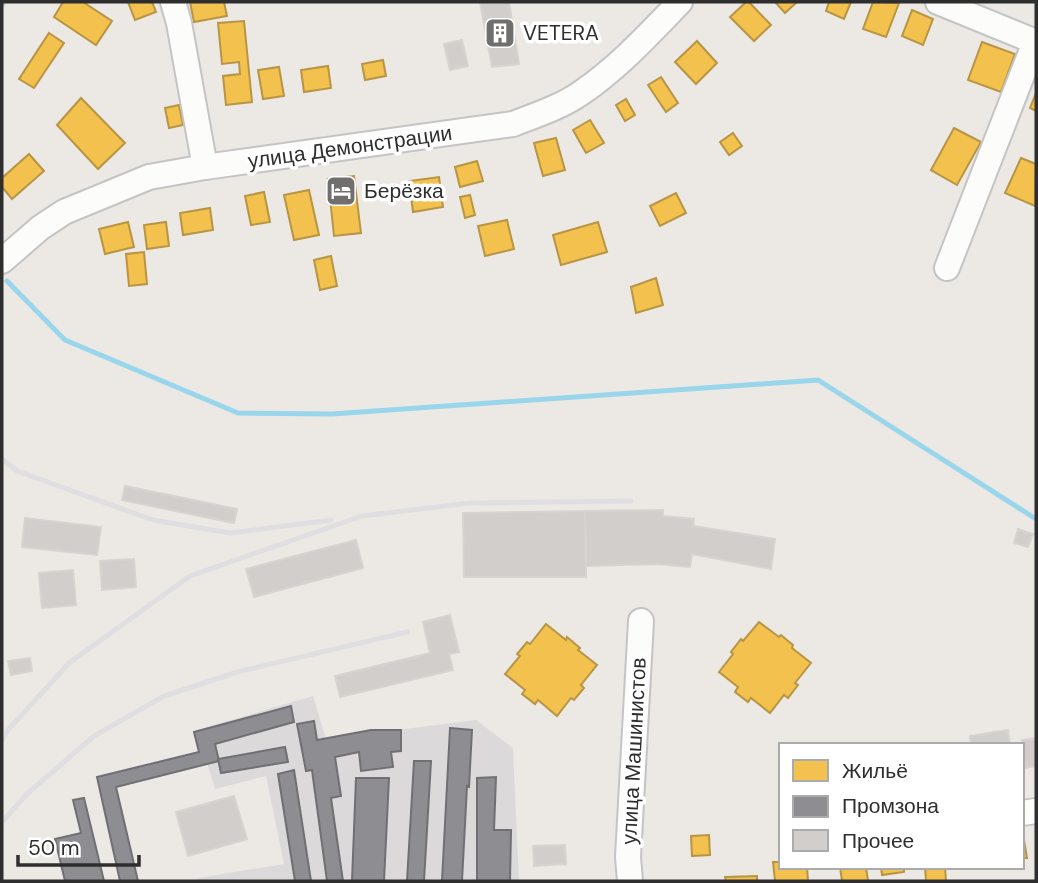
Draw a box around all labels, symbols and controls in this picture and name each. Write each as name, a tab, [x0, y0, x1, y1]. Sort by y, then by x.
building icon: VETERA	[483, 16, 517, 50]
place label: VETERA	[523, 19, 599, 47]
street label: улица Демонстрации	[246, 119, 454, 175]
hotel icon: Берёзка	[324, 174, 358, 208]
place label: Берёзка	[364, 177, 444, 205]
street label: улица Машинистов	[615, 657, 653, 845]
legend	[779, 743, 1024, 869]
text: Жильё	[842, 757, 908, 785]
text: Промзона	[842, 792, 939, 820]
scale bar	[18, 824, 138, 868]
text: Прочее	[842, 827, 914, 855]
text: 50 m	[28, 834, 79, 862]

